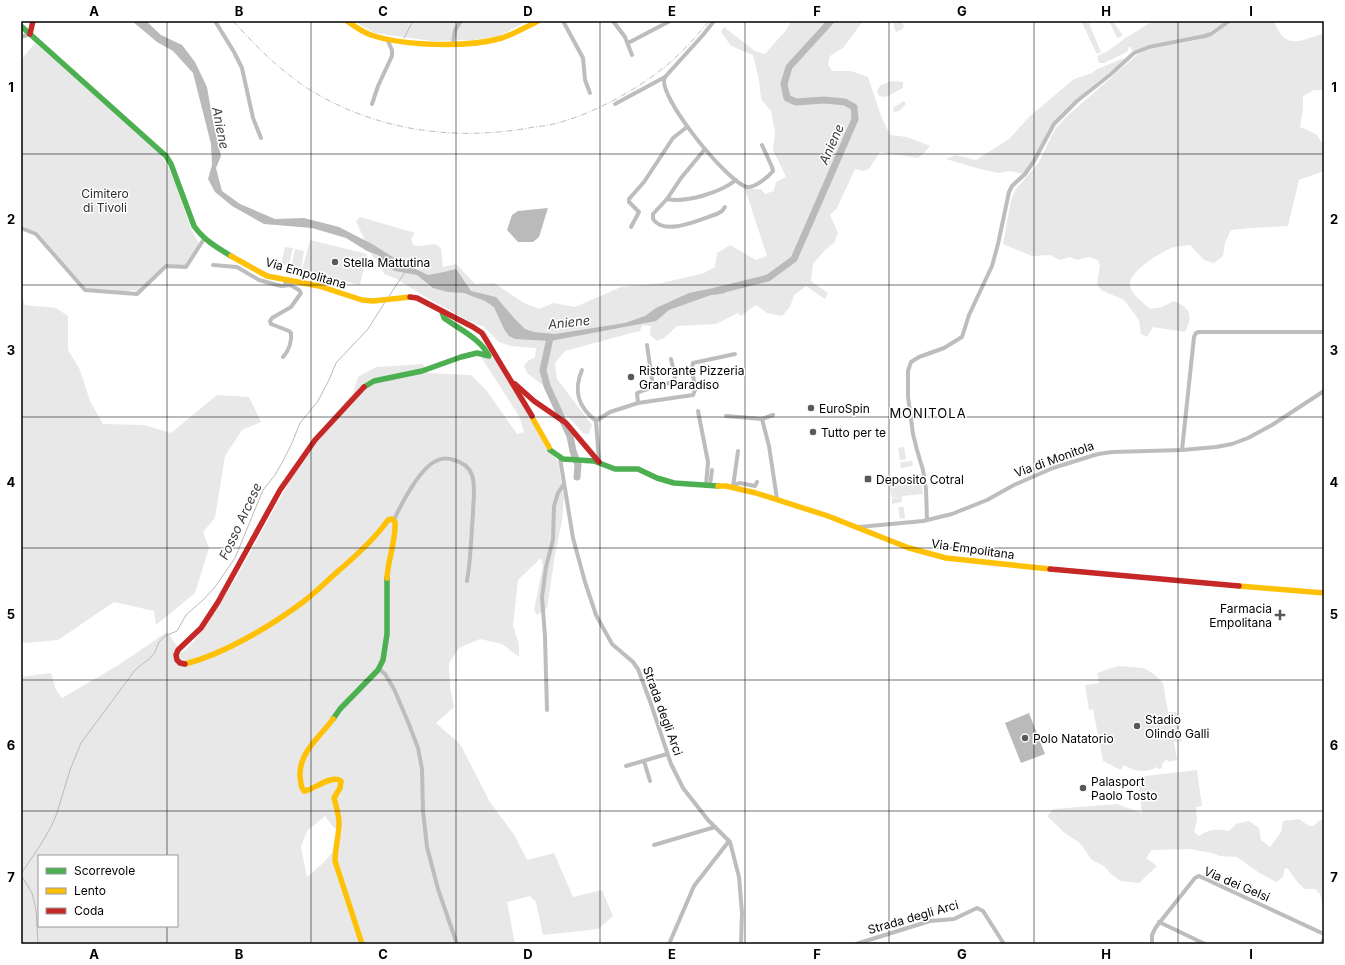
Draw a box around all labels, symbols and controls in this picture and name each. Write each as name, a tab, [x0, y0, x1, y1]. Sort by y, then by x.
text: A	[89, 3, 99, 19]
text: B	[235, 3, 244, 19]
text: C	[378, 3, 388, 19]
text: D	[523, 3, 533, 19]
text: E	[668, 3, 676, 19]
text: F	[813, 3, 821, 19]
text: G	[957, 3, 967, 19]
text: H	[1101, 3, 1111, 19]
text: I	[1249, 3, 1253, 19]
text: 1	[8, 79, 14, 95]
text: 1	[1331, 79, 1337, 95]
water label: Aniene	[209, 105, 233, 150]
water label: Aniene	[815, 121, 847, 168]
park label: Cimitero di Tivoli	[81, 186, 129, 215]
text: 2	[7, 211, 15, 227]
text: 2	[1330, 211, 1338, 227]
street label: Via Empolitana	[264, 254, 348, 292]
place label: Stella Mattutina	[343, 255, 430, 270]
marker: Stella Mattutina	[330, 257, 340, 267]
water label: Aniene	[546, 312, 591, 332]
text: 3	[7, 342, 15, 358]
text: 3	[1330, 342, 1338, 358]
place label: Ristorante Pizzeria Gran Paradiso	[639, 363, 745, 392]
marker: Ristorante Pizzeria Gran Paradiso	[626, 372, 636, 382]
place label: EuroSpin	[819, 401, 870, 416]
marker: EuroSpin	[806, 403, 816, 413]
district label: MONITOLA	[889, 405, 967, 421]
place label: Tutto per te	[821, 425, 886, 440]
marker: Tutto per te	[808, 427, 818, 437]
street label: Via di Monitola	[1012, 438, 1096, 480]
place label: Deposito Cotral	[876, 472, 964, 487]
text: 4	[7, 474, 16, 490]
marker: Deposito Cotral	[863, 474, 873, 484]
text: 4	[1330, 474, 1339, 490]
water label: Fosso Arcese	[215, 480, 265, 562]
street label: Via Empolitana	[930, 536, 1016, 562]
place label: Farmacia Empolitana	[1209, 601, 1272, 630]
text: 5	[7, 606, 15, 622]
text: 5	[1330, 606, 1338, 622]
marker: Farmacia Empolitana	[1275, 610, 1285, 620]
street label: Strada degli Arci	[640, 664, 686, 758]
place label: Stadio Olindo Galli	[1145, 712, 1210, 741]
marker: Stadio Olindo Galli	[1132, 721, 1142, 731]
place label: Polo Natatorio	[1033, 731, 1114, 746]
marker: Polo Natatorio	[1020, 733, 1030, 743]
text: 6	[7, 737, 15, 753]
text: 6	[1330, 737, 1338, 753]
place label: Palasport Paolo Tosto	[1091, 774, 1157, 803]
marker: Palasport Paolo Tosto	[1078, 783, 1088, 793]
legend	[38, 855, 178, 927]
text: Scorrevole	[74, 863, 135, 878]
street label: Via dei Gelsi	[1202, 863, 1272, 905]
text: 7	[7, 869, 15, 885]
text: 7	[1330, 869, 1338, 885]
text: Lento	[74, 883, 106, 898]
street label: Strada degli Arci	[866, 897, 960, 937]
text: Coda	[74, 903, 104, 918]
text: A	[89, 946, 99, 962]
text: B	[235, 946, 244, 962]
text: C	[378, 946, 388, 962]
text: D	[523, 946, 533, 962]
text: E	[668, 946, 676, 962]
text: F	[813, 946, 821, 962]
text: G	[957, 946, 967, 962]
text: H	[1101, 946, 1111, 962]
text: I	[1249, 946, 1253, 962]

